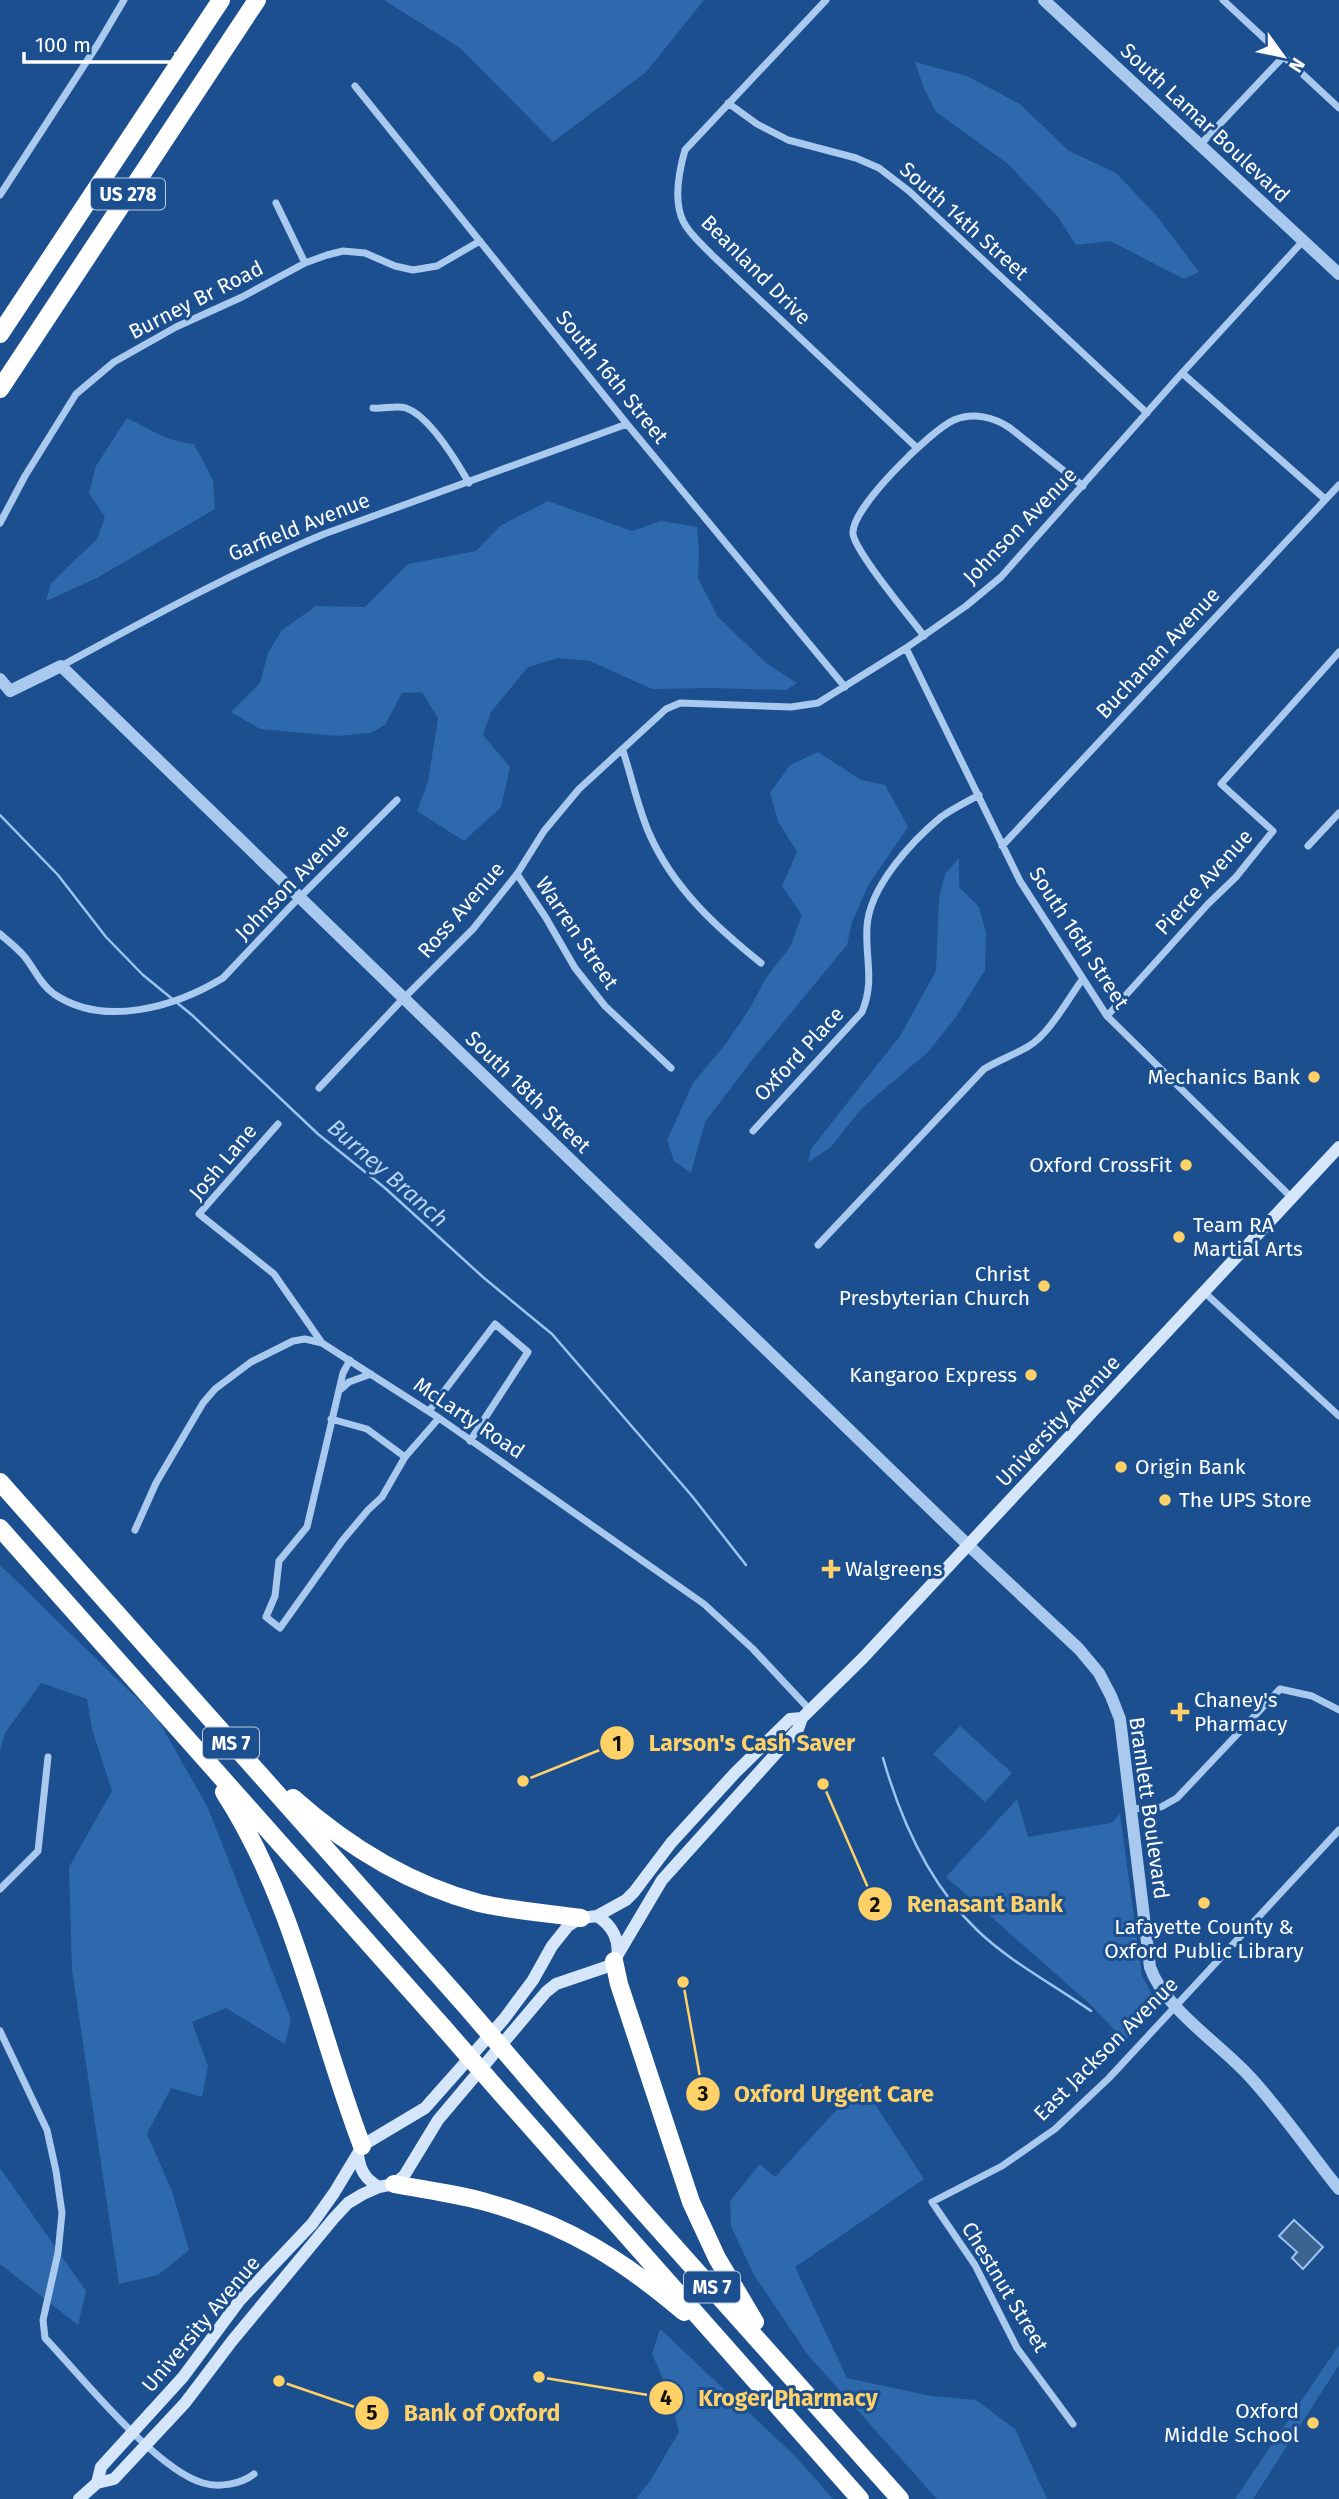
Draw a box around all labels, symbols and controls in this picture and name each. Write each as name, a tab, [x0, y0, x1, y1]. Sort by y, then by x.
scale bar	[24, 21, 177, 65]
north arrow	[1248, 21, 1318, 91]
text: 100 m	[35, 32, 91, 58]
street label: South Lamar Boulevard	[1115, 38, 1295, 208]
text: N	[1284, 53, 1310, 77]
street label: South 14th Street	[894, 156, 1034, 286]
road number: US 278	[91, 178, 165, 210]
street label: Beanland Drive	[696, 210, 816, 330]
street label: Burney Br Road	[124, 255, 268, 345]
street label: South 16th Street	[550, 305, 674, 449]
street label: Johnson Avenue	[958, 462, 1082, 590]
street label: Garfield Avenue	[225, 487, 373, 567]
street label: Buchanan Avenue	[1091, 582, 1225, 724]
street label: Johnson Avenue	[230, 818, 354, 946]
street label: Pierce Avenue	[1150, 824, 1258, 940]
street label: Ross Avenue	[412, 856, 510, 964]
street label: South 16th Street	[1023, 862, 1135, 1014]
street label: Warren Street	[530, 872, 624, 995]
street label: Oxford Place	[749, 1001, 849, 1107]
street label: South 18th Street	[460, 1026, 596, 1159]
place label: Mechanics Bank	[1148, 1064, 1300, 1090]
marker: Mechanics Bank	[1306, 1069, 1322, 1085]
water label: Burney Branch	[322, 1113, 454, 1233]
street label: Josh Lane	[184, 1118, 262, 1206]
place label: Oxford CrossFit	[1029, 1152, 1172, 1178]
marker: Oxford CrossFit	[1178, 1157, 1194, 1173]
place label: Team RA Martial Arts	[1193, 1212, 1303, 1262]
marker: Team RA Martial Arts	[1171, 1229, 1187, 1245]
place label: Christ Presbyterian Church	[839, 1261, 1030, 1311]
marker: Christ Presbyterian Church	[1036, 1278, 1052, 1294]
street label: University Avenue	[990, 1350, 1126, 1492]
place label: Kangaroo Express	[849, 1362, 1017, 1388]
marker: Kangaroo Express	[1023, 1367, 1039, 1383]
street label: McLarty Road	[409, 1371, 529, 1465]
place label: Origin Bank	[1135, 1454, 1246, 1480]
marker: Origin Bank	[1113, 1459, 1129, 1475]
place label: The UPS Store	[1179, 1487, 1312, 1513]
marker: The UPS Store	[1157, 1492, 1173, 1508]
place label: Walgreens	[845, 1556, 943, 1582]
marker: Walgreens	[823, 1561, 839, 1577]
place label: Chaney's Pharmacy	[1194, 1687, 1288, 1737]
marker: Chaney's Pharmacy	[1172, 1704, 1188, 1720]
street label: Bramlett Boulevard	[1123, 1715, 1175, 1901]
callout: Larson's Cash Saver	[599, 1721, 869, 1765]
road number: MS 7	[203, 1728, 259, 1758]
text: Larson's Cash Saver	[649, 1729, 856, 1757]
text: 1	[612, 1731, 622, 1757]
callout: Renasant Bank	[858, 1882, 1077, 1926]
text: Renasant Bank	[907, 1890, 1063, 1918]
text: 2	[870, 1892, 881, 1918]
marker: Lafayette County & Oxford Public Library	[1196, 1895, 1212, 1911]
place label: Lafayette County & Oxford Public Library	[1104, 1914, 1304, 1964]
street label: East Jackson Avenue	[1028, 1971, 1184, 2127]
callout: Oxford Urgent Care	[685, 2072, 948, 2116]
text: Oxford Urgent Care	[734, 2080, 934, 2108]
text: 3	[697, 2081, 709, 2107]
street label: Chestnut Street	[956, 2217, 1054, 2357]
street label: University Avenue	[136, 2250, 266, 2398]
road number: MS 7	[684, 2272, 740, 2302]
callout: Kroger Pharmacy	[649, 2376, 891, 2420]
text: Kroger Pharmacy	[698, 2384, 879, 2412]
text: 4	[660, 2385, 672, 2411]
callout: Bank of Oxford	[354, 2391, 574, 2435]
place label: Oxford Middle School	[1164, 2398, 1299, 2448]
text: Bank of Oxford	[404, 2399, 560, 2427]
text: 5	[366, 2400, 378, 2426]
marker: Oxford Middle School	[1305, 2415, 1321, 2431]

